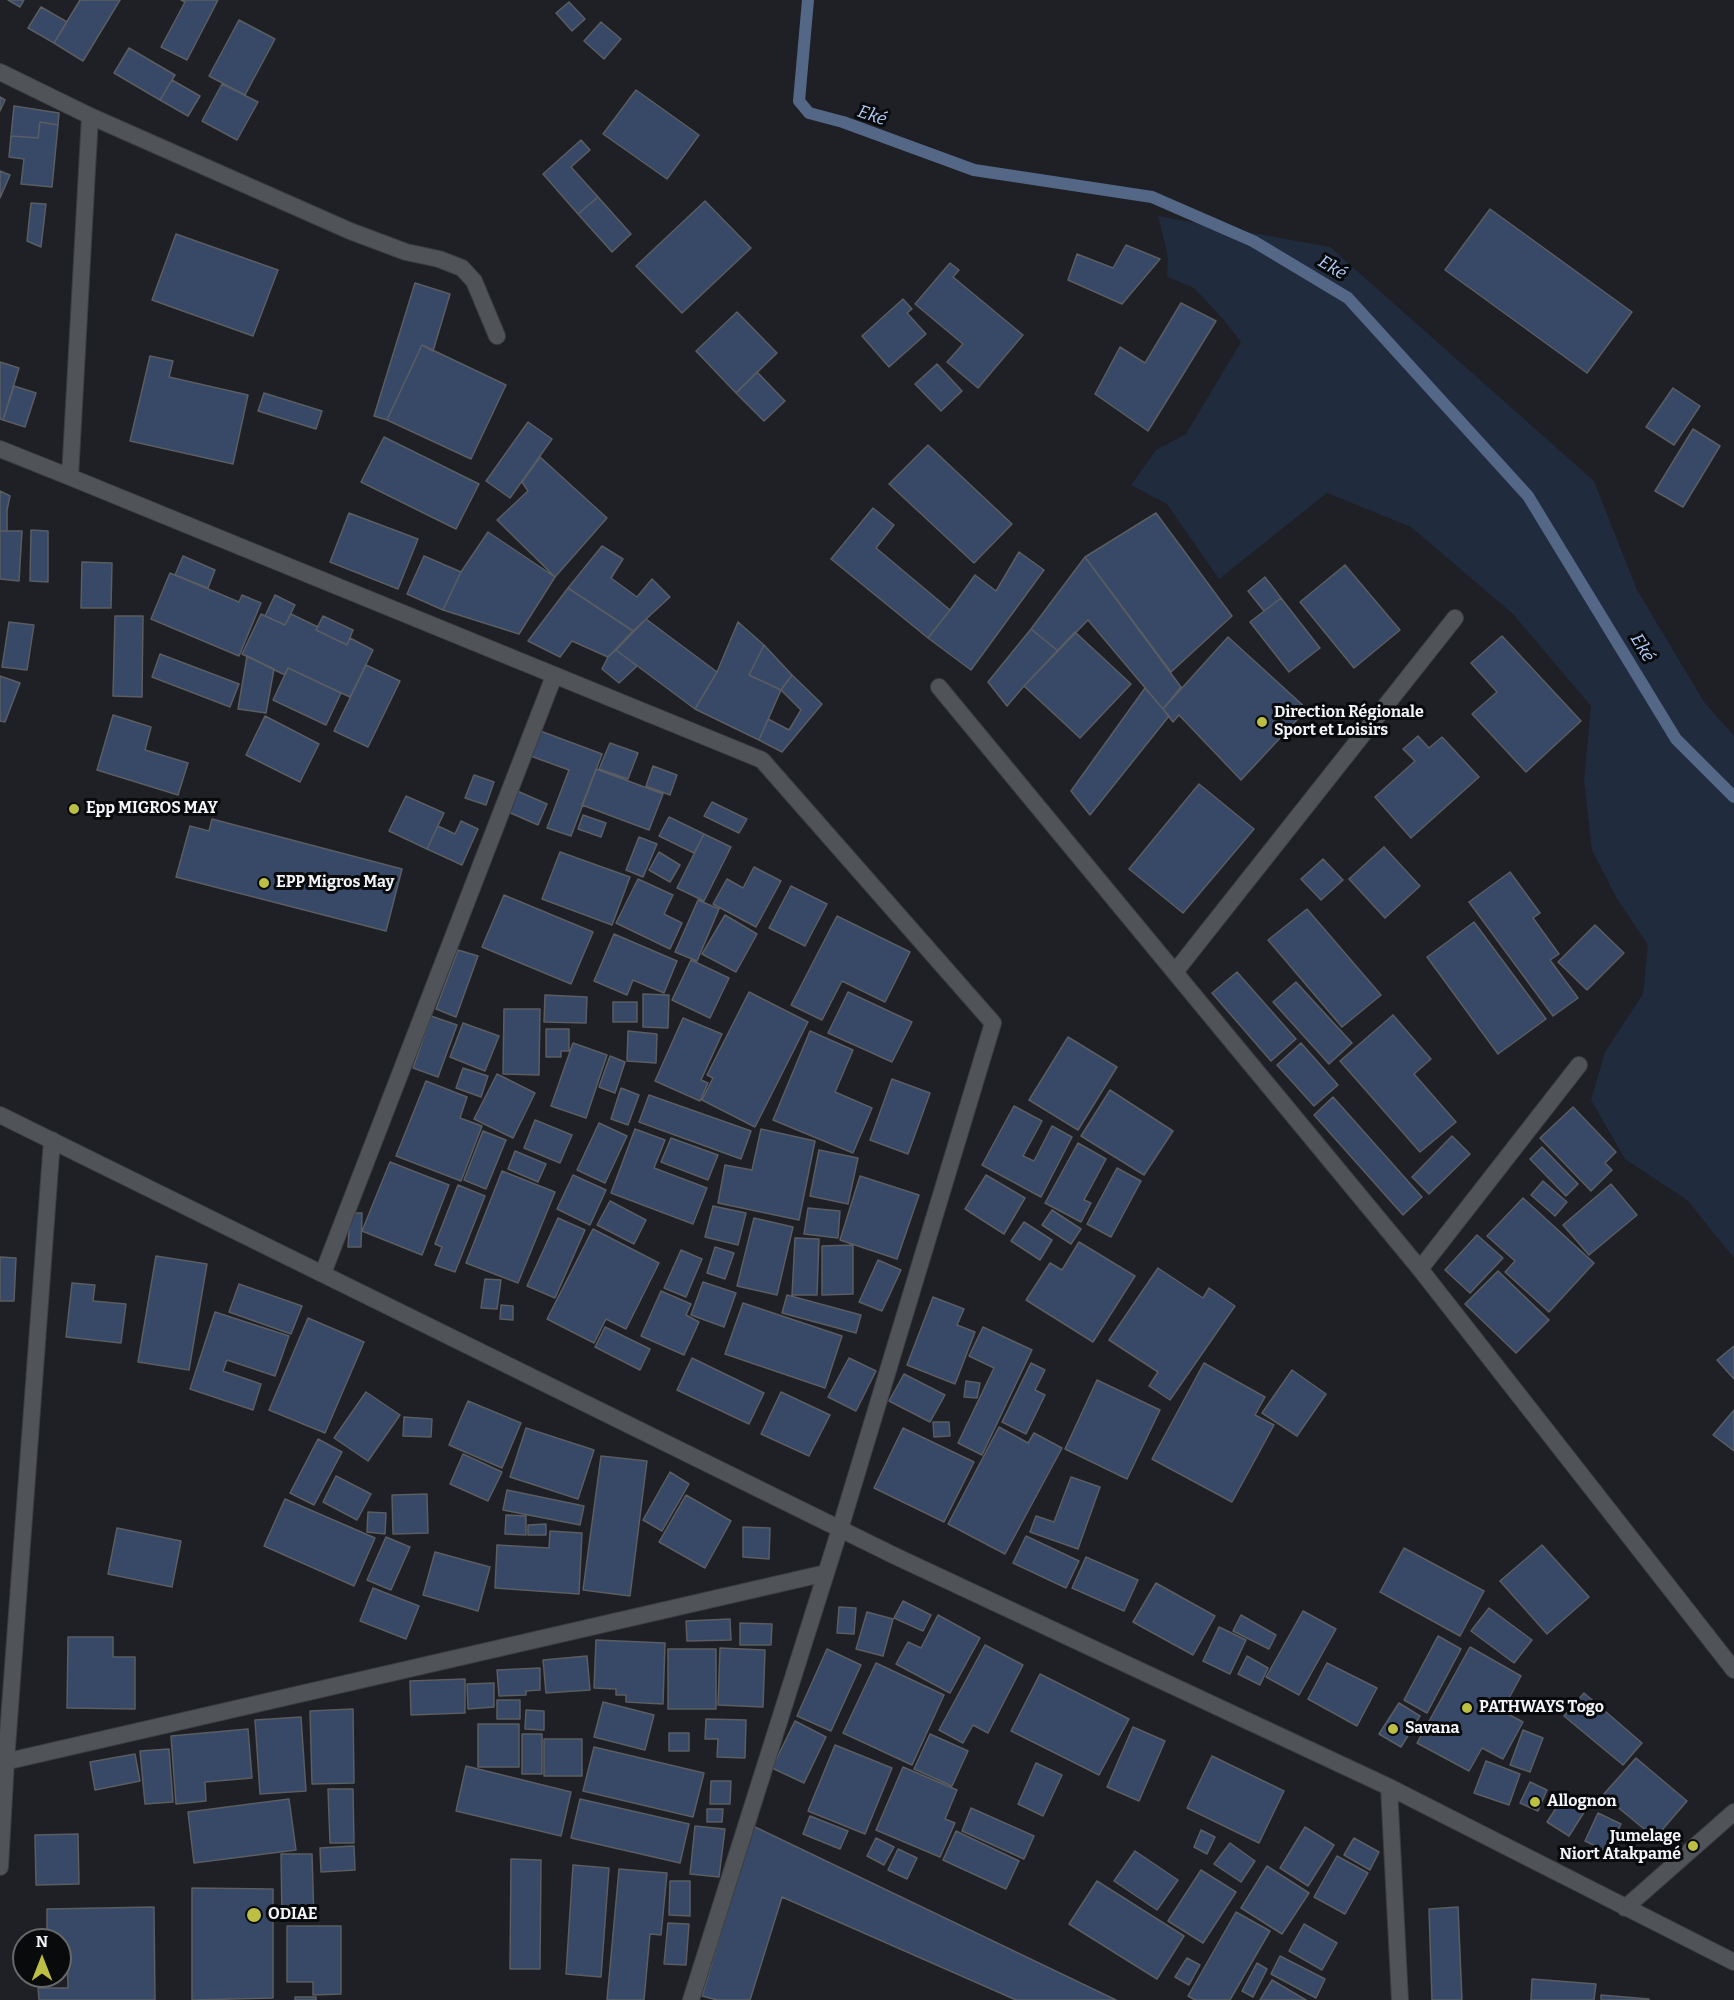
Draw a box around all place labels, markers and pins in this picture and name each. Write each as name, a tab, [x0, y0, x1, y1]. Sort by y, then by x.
place label: Direction Régionale Sport et Loisirs	[1274, 703, 1424, 741]
marker: Direction Régionale Sport et Loisirs	[1255, 715, 1269, 729]
place label: Epp MIGROS MAY	[86, 799, 218, 819]
marker: Epp MIGROS MAY	[67, 802, 81, 816]
place label: EPP Migros May	[276, 873, 394, 893]
marker: EPP Migros May	[257, 876, 271, 890]
place label: PATHWAYS Togo	[1479, 1698, 1604, 1718]
marker: PATHWAYS Togo	[1460, 1701, 1474, 1715]
place label: Savana	[1405, 1719, 1460, 1739]
marker: Savana	[1386, 1722, 1400, 1736]
place label: Allognon	[1547, 1792, 1616, 1812]
marker: Allognon	[1528, 1795, 1542, 1809]
place label: Jumelage Niort Atakpamé	[1559, 1827, 1681, 1865]
marker: Jumelage Niort Atakpamé	[1686, 1839, 1700, 1853]
place label: ODIAE	[268, 1905, 317, 1925]
marker: ODIAE	[245, 1906, 263, 1924]

